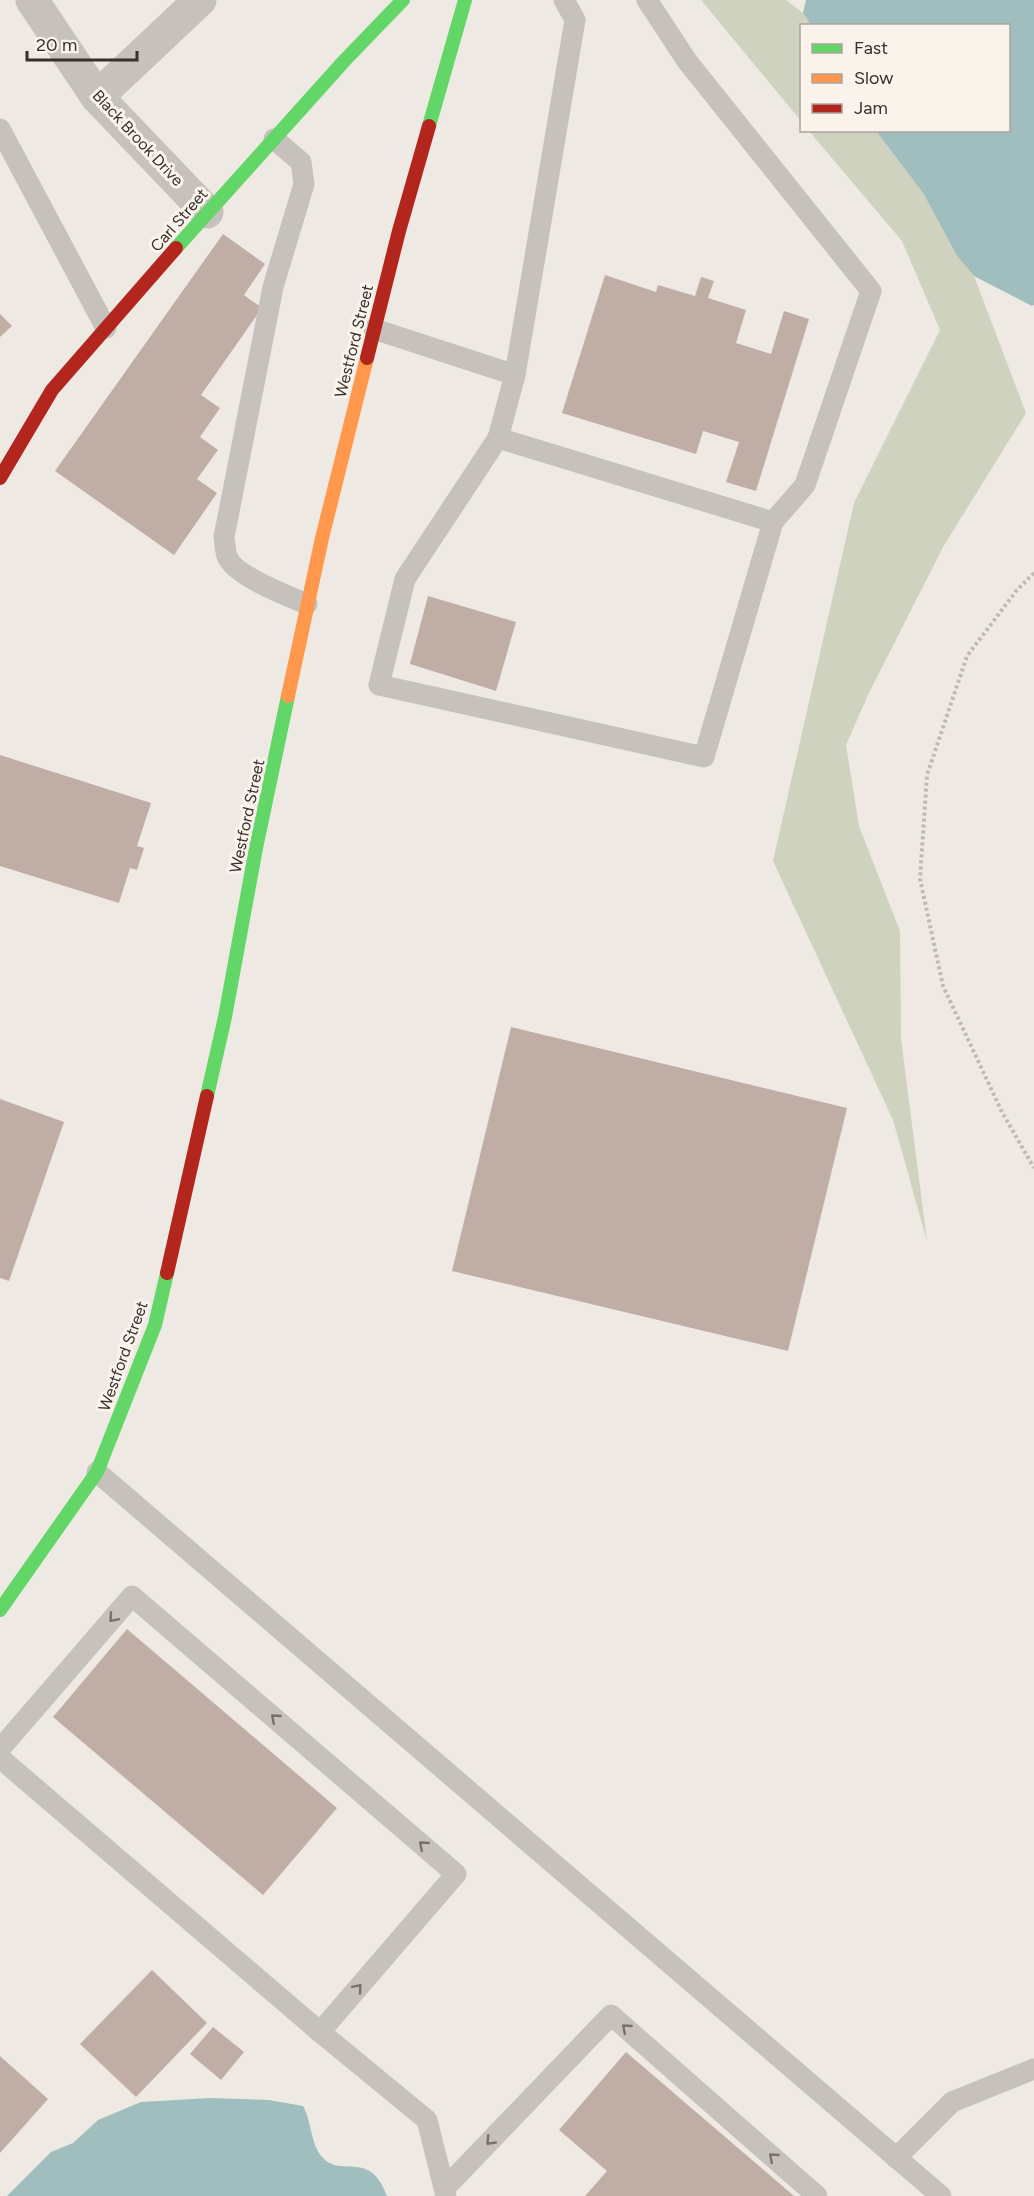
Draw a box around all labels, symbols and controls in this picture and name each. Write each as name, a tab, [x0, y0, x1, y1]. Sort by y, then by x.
scale bar	[27, 24, 136, 62]
legend	[800, 24, 1010, 132]
text: 20 m	[36, 34, 77, 56]
text: Fast	[854, 37, 888, 59]
text: Slow	[854, 67, 893, 89]
street label: Black Brook Drive	[89, 86, 188, 190]
text: Jam	[854, 97, 888, 119]
street label: Carl Street	[146, 185, 212, 255]
street label: Westford Street	[331, 283, 377, 399]
street label: Westford Street	[226, 757, 268, 875]
street label: Westford Street	[94, 1298, 152, 1414]
one-way arrow	[110, 1611, 121, 1622]
one-way arrow	[271, 1714, 282, 1725]
one-way arrow	[419, 1841, 430, 1852]
one-way arrow	[351, 1984, 362, 1995]
one-way arrow	[623, 2024, 633, 2035]
one-way arrow	[487, 2133, 498, 2144]
one-way arrow	[769, 2153, 780, 2164]

